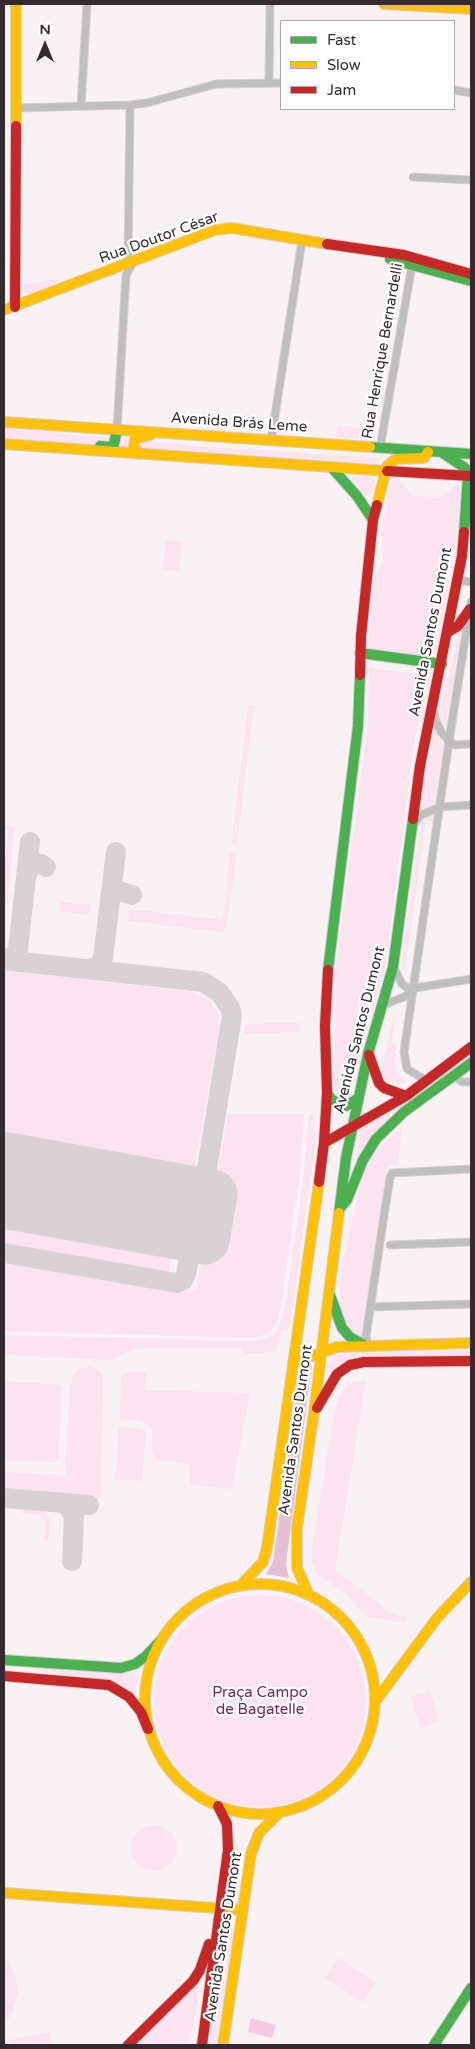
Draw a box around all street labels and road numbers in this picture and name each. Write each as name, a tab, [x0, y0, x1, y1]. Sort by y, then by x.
street label: Rua Doutor César	[97, 208, 221, 268]
street label: Rua Henrique Bernardelli	[359, 262, 407, 440]
street label: Avenida Brás Leme	[170, 409, 308, 437]
street label: Avenida Santos Dumont	[406, 546, 456, 718]
street label: Avenida Santos Dumont	[330, 944, 390, 1116]
street label: Avenida Santos Dumont	[275, 1344, 317, 1516]
street label: Avenida Santos Dumont	[202, 1851, 246, 2023]

